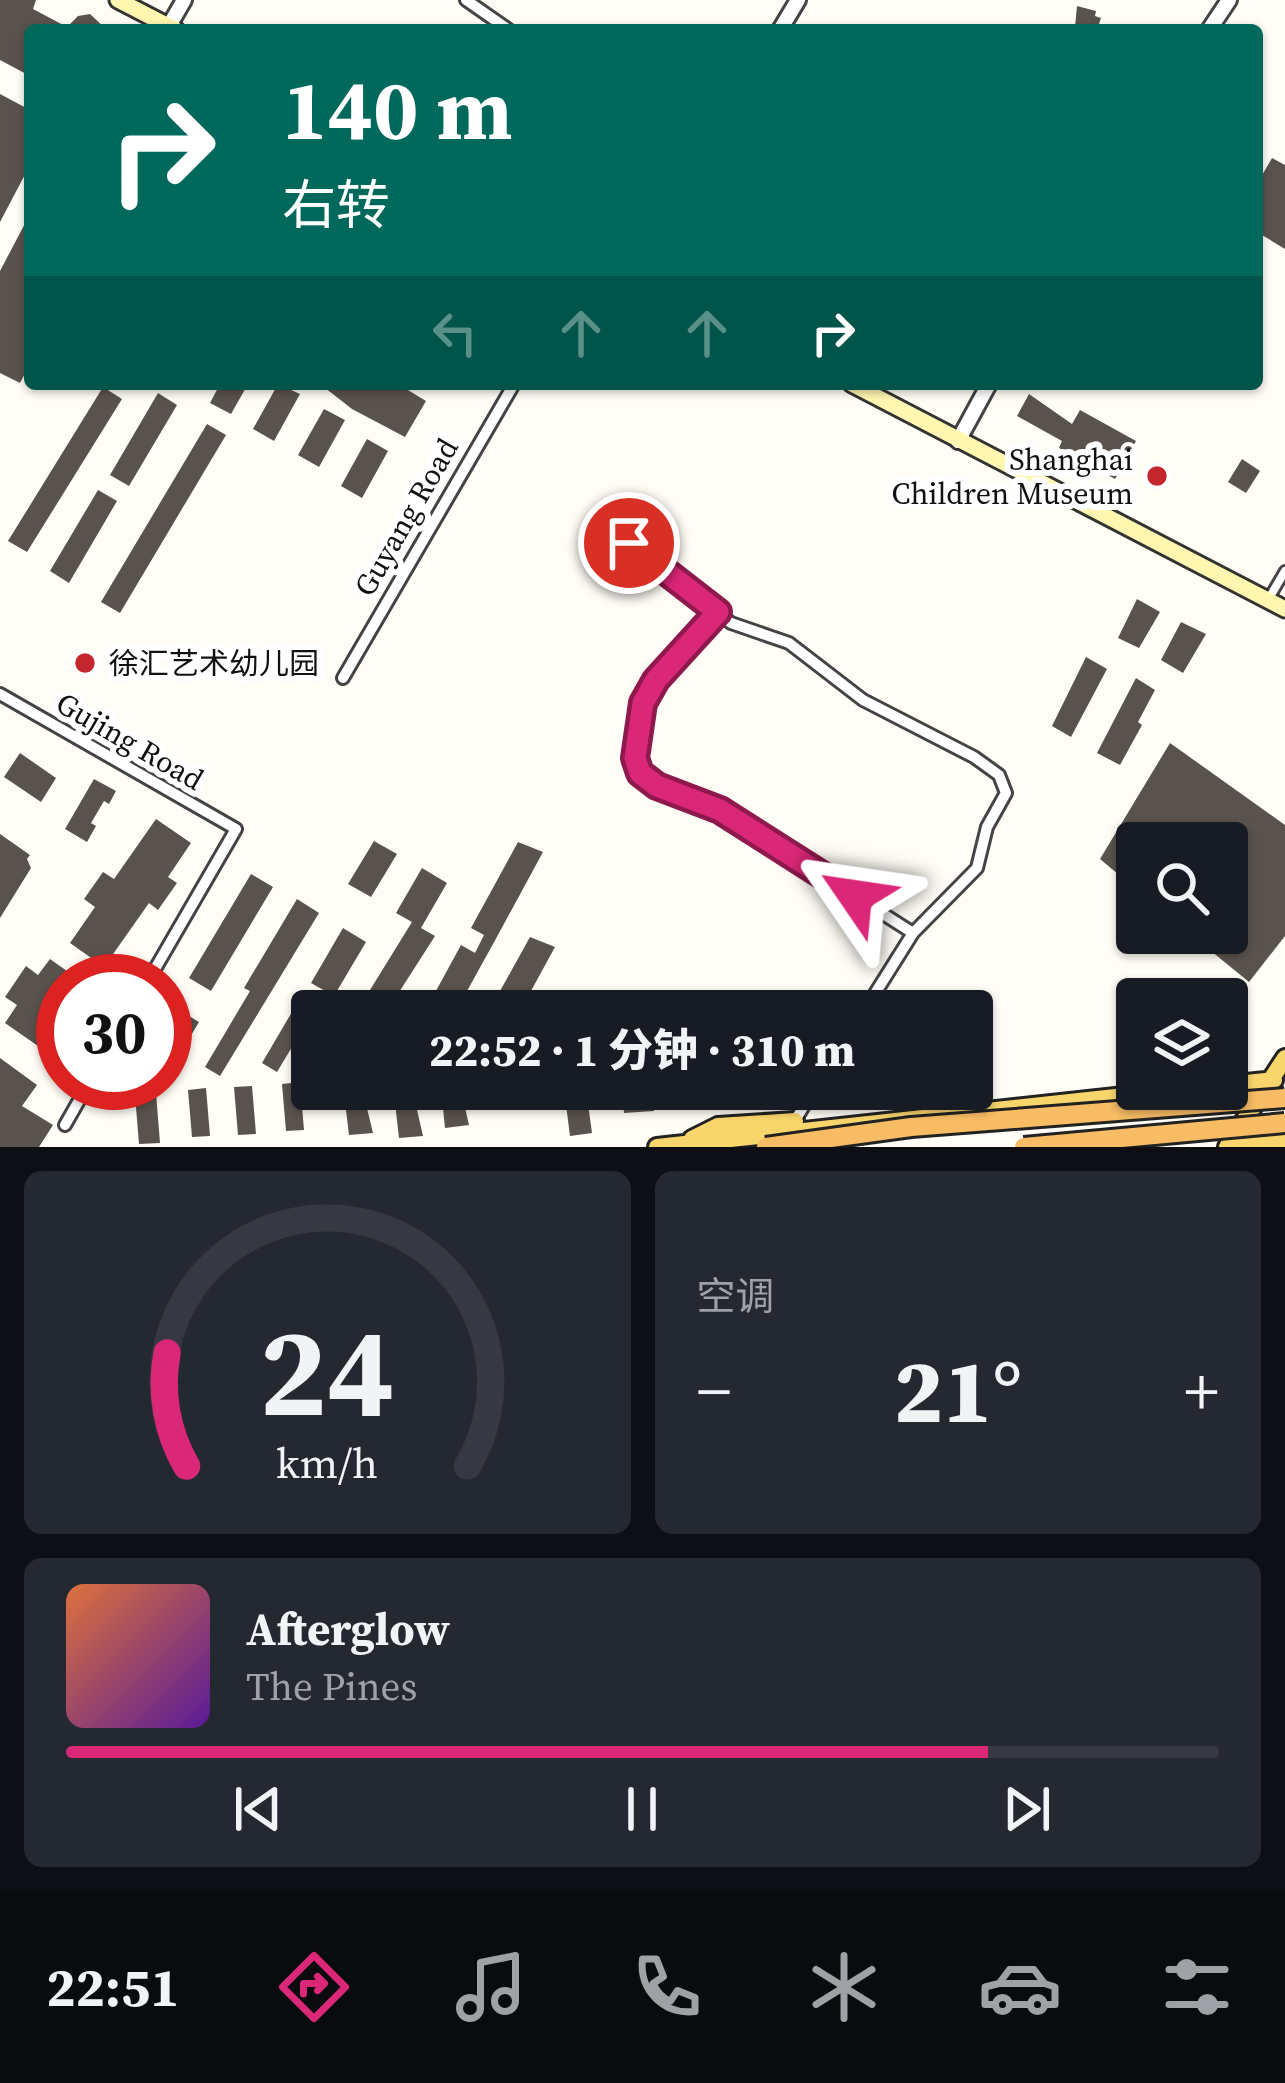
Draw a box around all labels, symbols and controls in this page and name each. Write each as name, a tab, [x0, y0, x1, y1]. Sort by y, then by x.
text: 140 m	[282, 52, 513, 167]
icon: right	[84, 72, 240, 228]
text: 右转	[282, 168, 390, 242]
icon: left	[422, 300, 488, 366]
icon: ahead	[548, 300, 614, 366]
icon: ahead	[674, 300, 740, 366]
icon: right	[800, 300, 866, 366]
street label: Guyang Road	[344, 431, 468, 603]
place label: Shanghai Children Museum	[892, 439, 1133, 514]
marker: Shanghai Children Museum	[1144, 463, 1170, 489]
pin	[578, 492, 680, 594]
icon: arrive	[596, 510, 662, 576]
place label: 徐汇艺术幼儿园	[109, 643, 319, 684]
marker: 徐汇艺术幼儿园	[72, 650, 98, 676]
street label: Gujing Road	[49, 682, 211, 800]
map controls	[1116, 822, 1248, 1110]
button: search	[1116, 822, 1248, 954]
position arrow	[792, 833, 918, 959]
speed limit sign: 30	[36, 954, 192, 1110]
button: layers	[1116, 978, 1248, 1110]
text: 22:52 · 1 分钟 · 310 m	[429, 1019, 855, 1081]
text: 空调	[697, 1270, 775, 1323]
text: 24	[260, 1286, 395, 1457]
text: 21°	[893, 1329, 1022, 1452]
text: −	[697, 1346, 731, 1436]
text: +	[1184, 1346, 1219, 1436]
text: km/h	[276, 1433, 378, 1491]
text: Afterglow	[246, 1598, 450, 1660]
text: The Pines	[246, 1660, 417, 1713]
icon: previous	[225, 1776, 291, 1842]
icon: pause	[609, 1776, 675, 1842]
icon: next	[994, 1776, 1060, 1842]
icon: directions	[272, 1945, 356, 2029]
icon: music	[449, 1945, 533, 2029]
icon: phone	[625, 1945, 709, 2029]
icon: climate	[802, 1945, 886, 2029]
icon: car	[978, 1945, 1062, 2029]
icon: filters	[1155, 1945, 1239, 2029]
text: 22:51	[46, 1950, 180, 2024]

